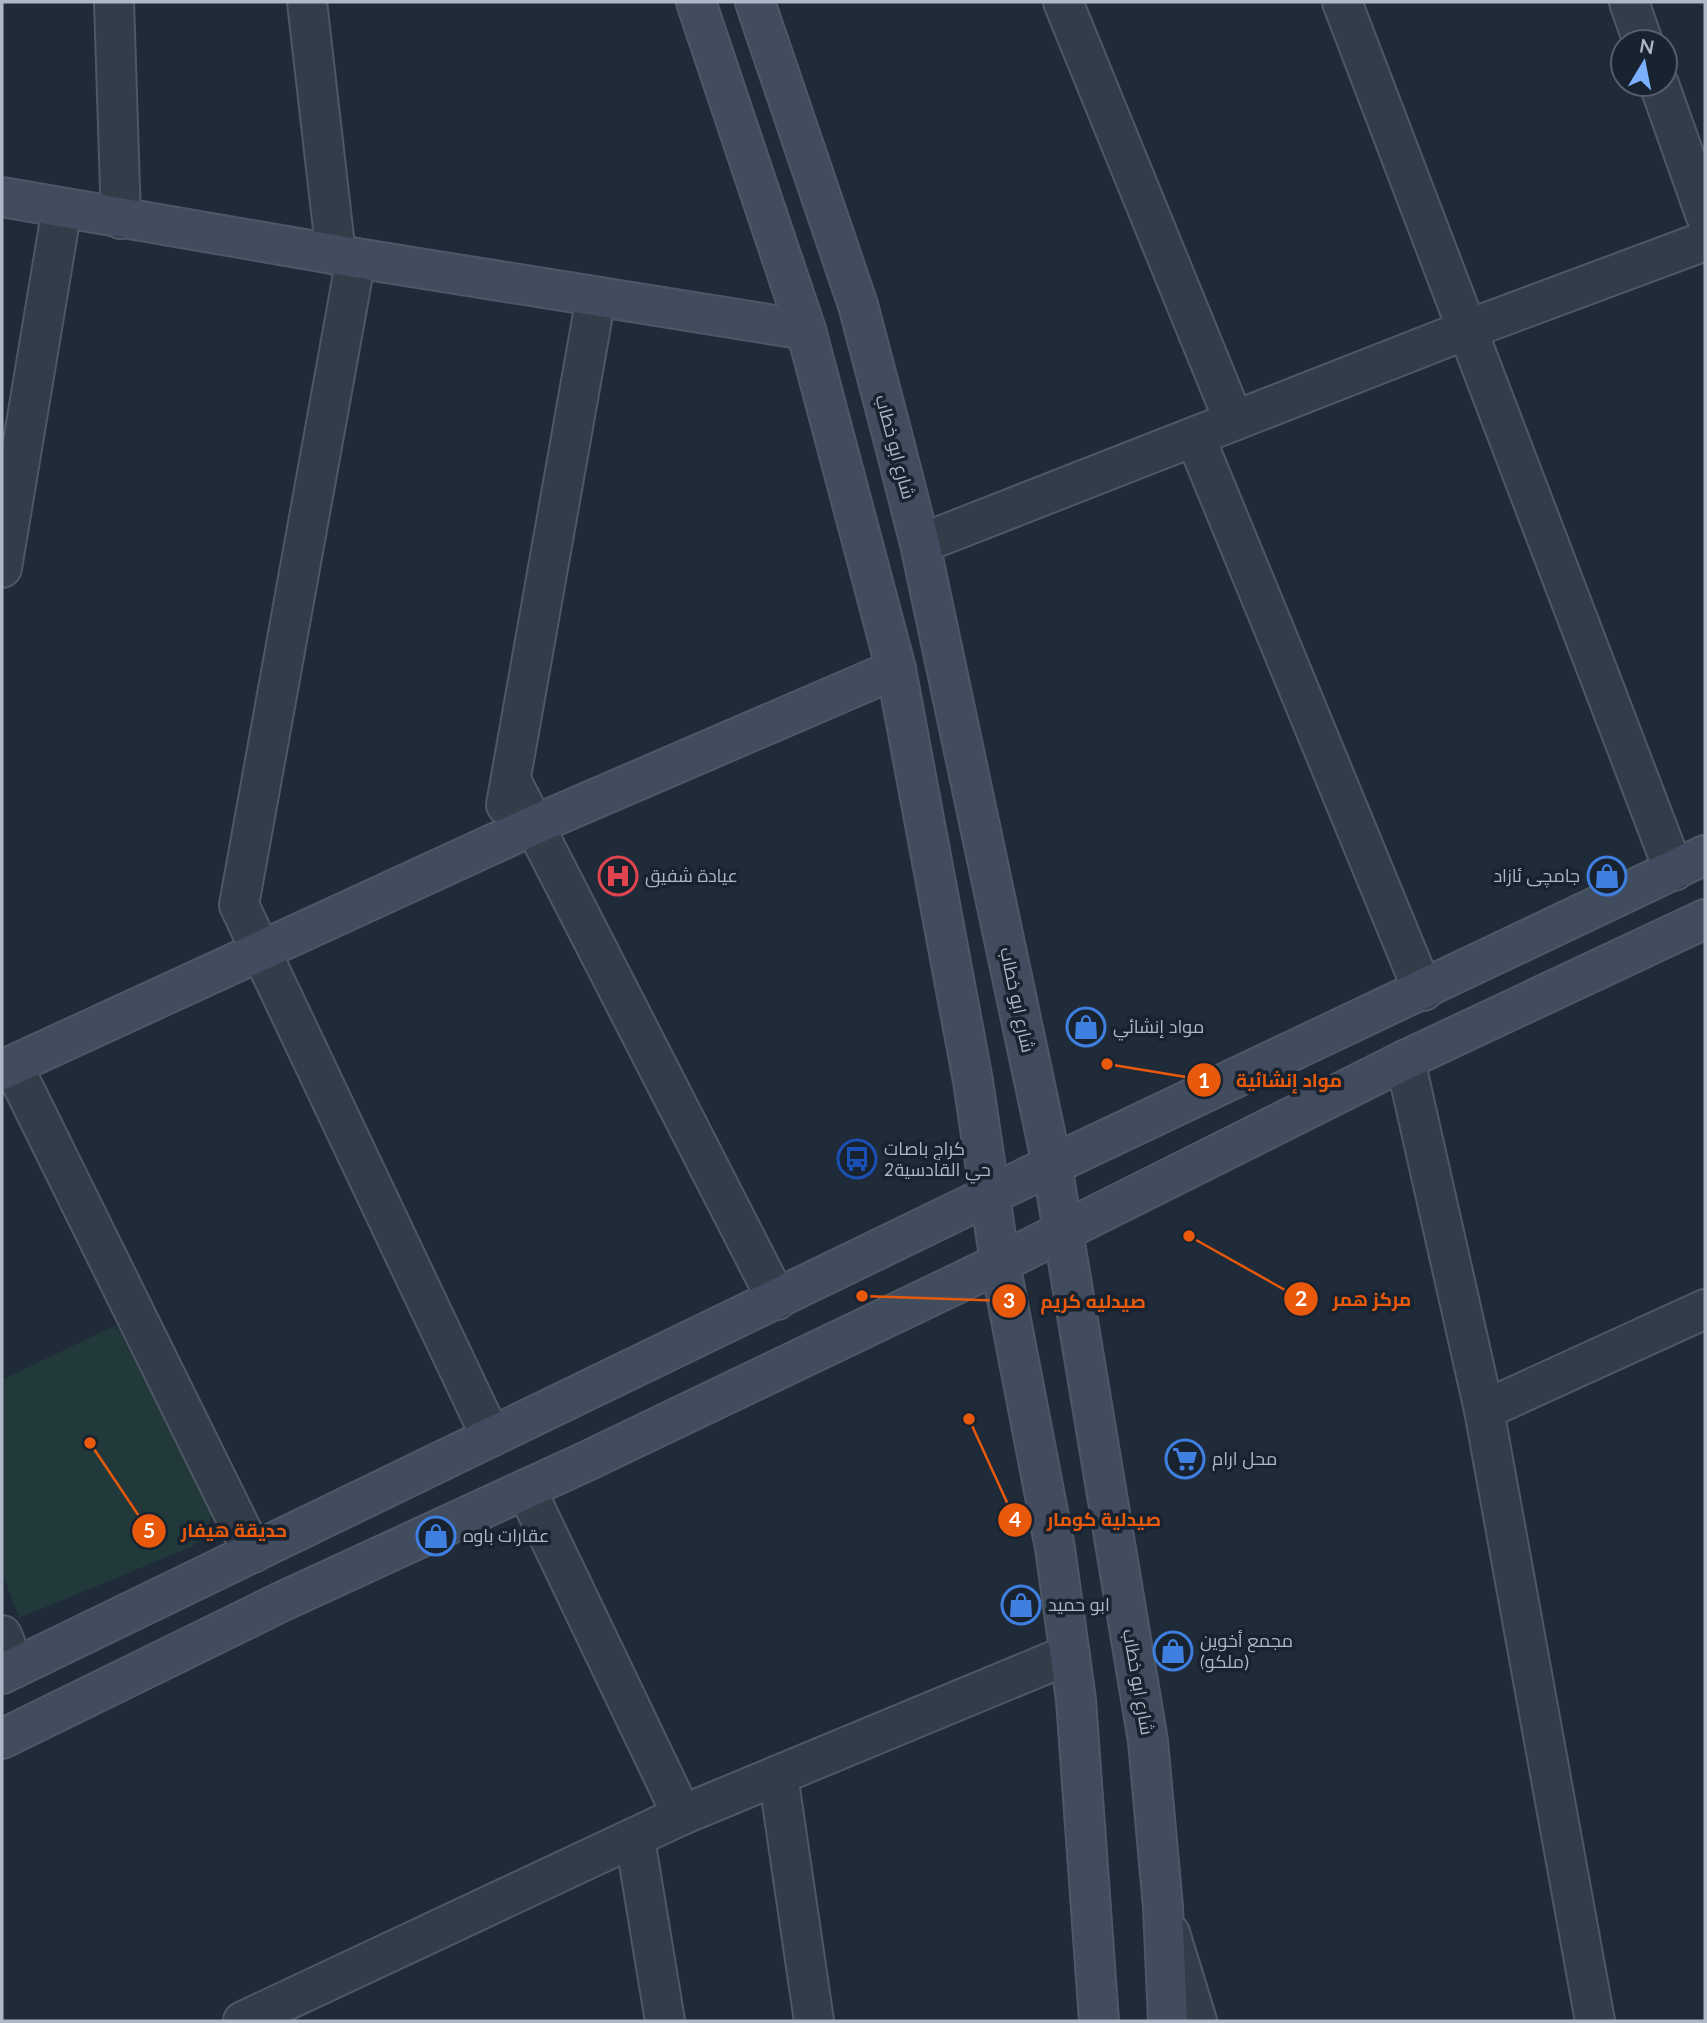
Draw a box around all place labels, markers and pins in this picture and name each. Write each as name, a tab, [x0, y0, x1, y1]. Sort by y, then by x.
hospital icon: عيادة شفيق	[597, 855, 639, 897]
shop icon: جامچی ئازاد	[1586, 855, 1628, 897]
place label: عيادة شفيق	[645, 864, 738, 888]
place label: جامچی ئازاد	[1493, 864, 1580, 888]
shop icon: مواد إنشائي	[1065, 1006, 1107, 1048]
place label: مواد إنشائي	[1113, 1015, 1204, 1041]
callout: مواد إنشائية	[1187, 1060, 1356, 1100]
place label: كراج باصات حي القادسية2	[884, 1137, 991, 1184]
bus stop icon: كراج باصات حي القادسية2	[836, 1138, 878, 1180]
callout: مركز همر	[1284, 1279, 1425, 1319]
callout: صيدليه كريم	[991, 1281, 1160, 1321]
supermarket icon: محل ارام	[1164, 1438, 1206, 1480]
place label: محل ارام	[1212, 1447, 1277, 1471]
callout: صيدلية كومار	[998, 1500, 1175, 1540]
callout: حديقة هيفار	[132, 1511, 300, 1551]
shop icon: عقارات باوه	[415, 1515, 457, 1557]
place label: عقارات باوه	[463, 1524, 549, 1547]
shop icon: ابو حميد	[1000, 1584, 1042, 1626]
place label: ابو حميد	[1048, 1593, 1110, 1616]
place label: مجمع أخوين (ملكو)	[1200, 1629, 1293, 1673]
shop icon: مجمع أخوين (ملكو)	[1152, 1630, 1194, 1672]

